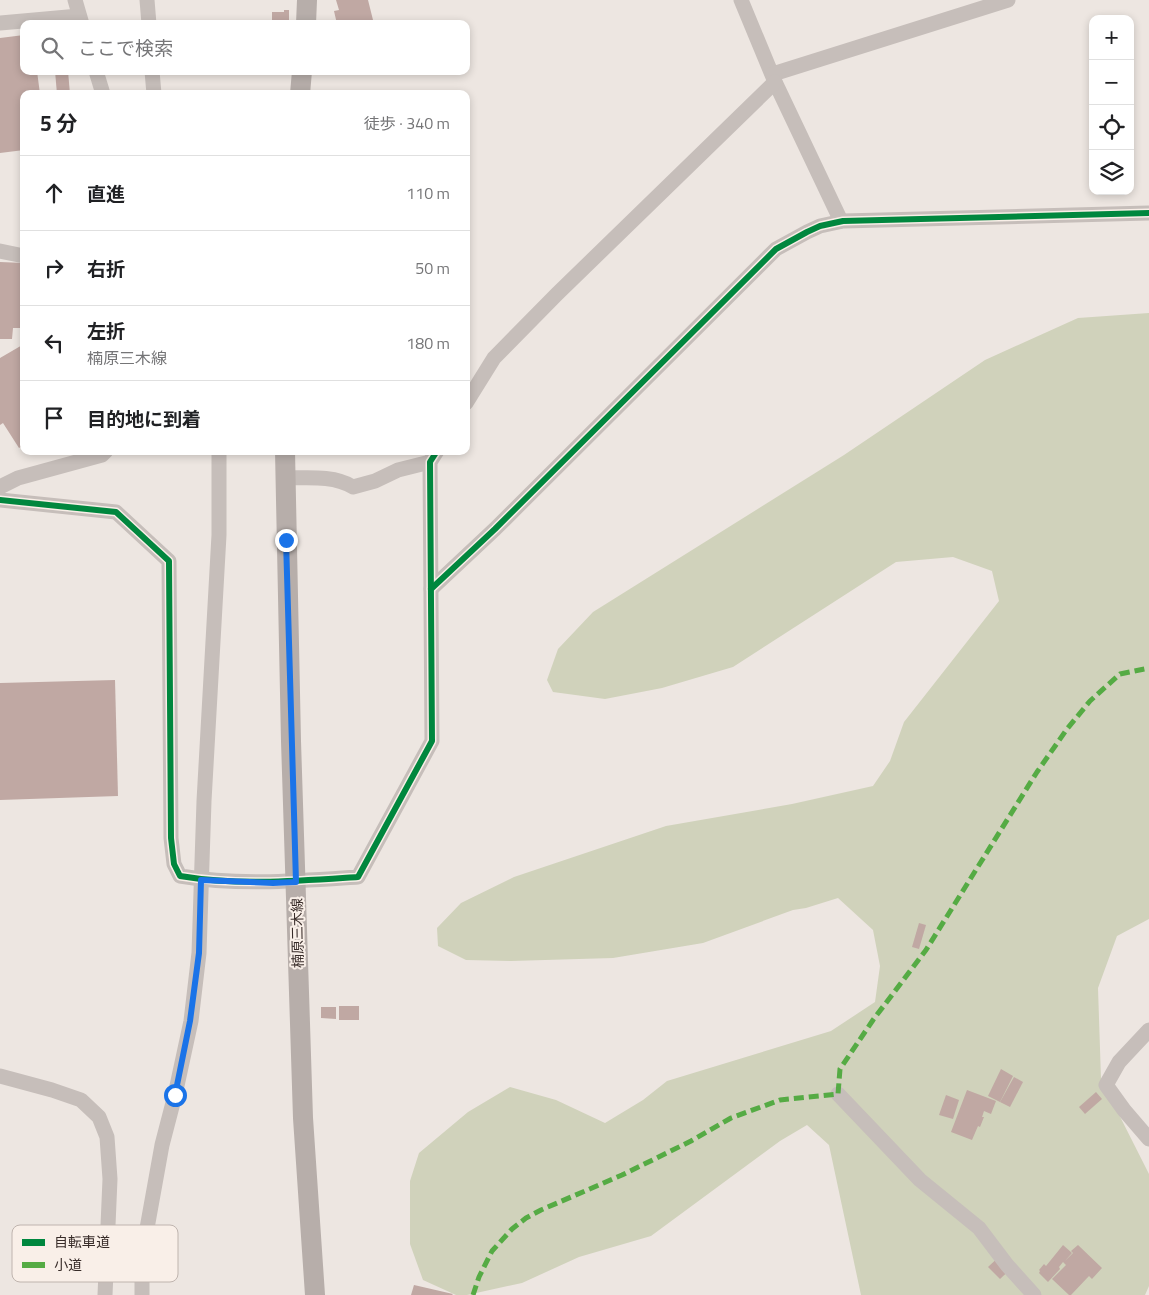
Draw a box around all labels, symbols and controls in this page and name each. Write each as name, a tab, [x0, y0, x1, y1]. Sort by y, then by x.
map controls	[1089, 15, 1134, 195]
button: +	[1089, 15, 1134, 60]
search box	[20, 20, 470, 75]
text: ここで検索	[78, 33, 173, 62]
icon: search	[38, 34, 66, 62]
button: −	[1089, 60, 1134, 105]
button: locate	[1089, 105, 1134, 150]
text: 5 分	[40, 107, 77, 139]
text: 徒歩 · 340 m	[364, 111, 450, 135]
button: layers	[1089, 150, 1134, 195]
icon: ahead	[40, 179, 68, 207]
text: 直進	[87, 179, 125, 208]
text: 110 m	[406, 181, 450, 205]
icon: right	[40, 254, 68, 282]
text: 右折	[87, 254, 125, 283]
text: 50 m	[415, 256, 450, 280]
text: 左折	[87, 316, 125, 345]
icon: left	[40, 329, 68, 357]
text: 180 m	[406, 331, 450, 355]
text: 楠原三木線	[87, 346, 167, 370]
icon: arrive	[40, 404, 68, 432]
text: 目的地に到着	[87, 404, 201, 433]
route end	[275, 529, 298, 552]
street label: 楠原三木線	[286, 898, 308, 968]
route start	[164, 1084, 187, 1107]
legend	[12, 1225, 178, 1282]
text: 自転車道	[54, 1231, 110, 1252]
text: 小道	[54, 1254, 82, 1275]

